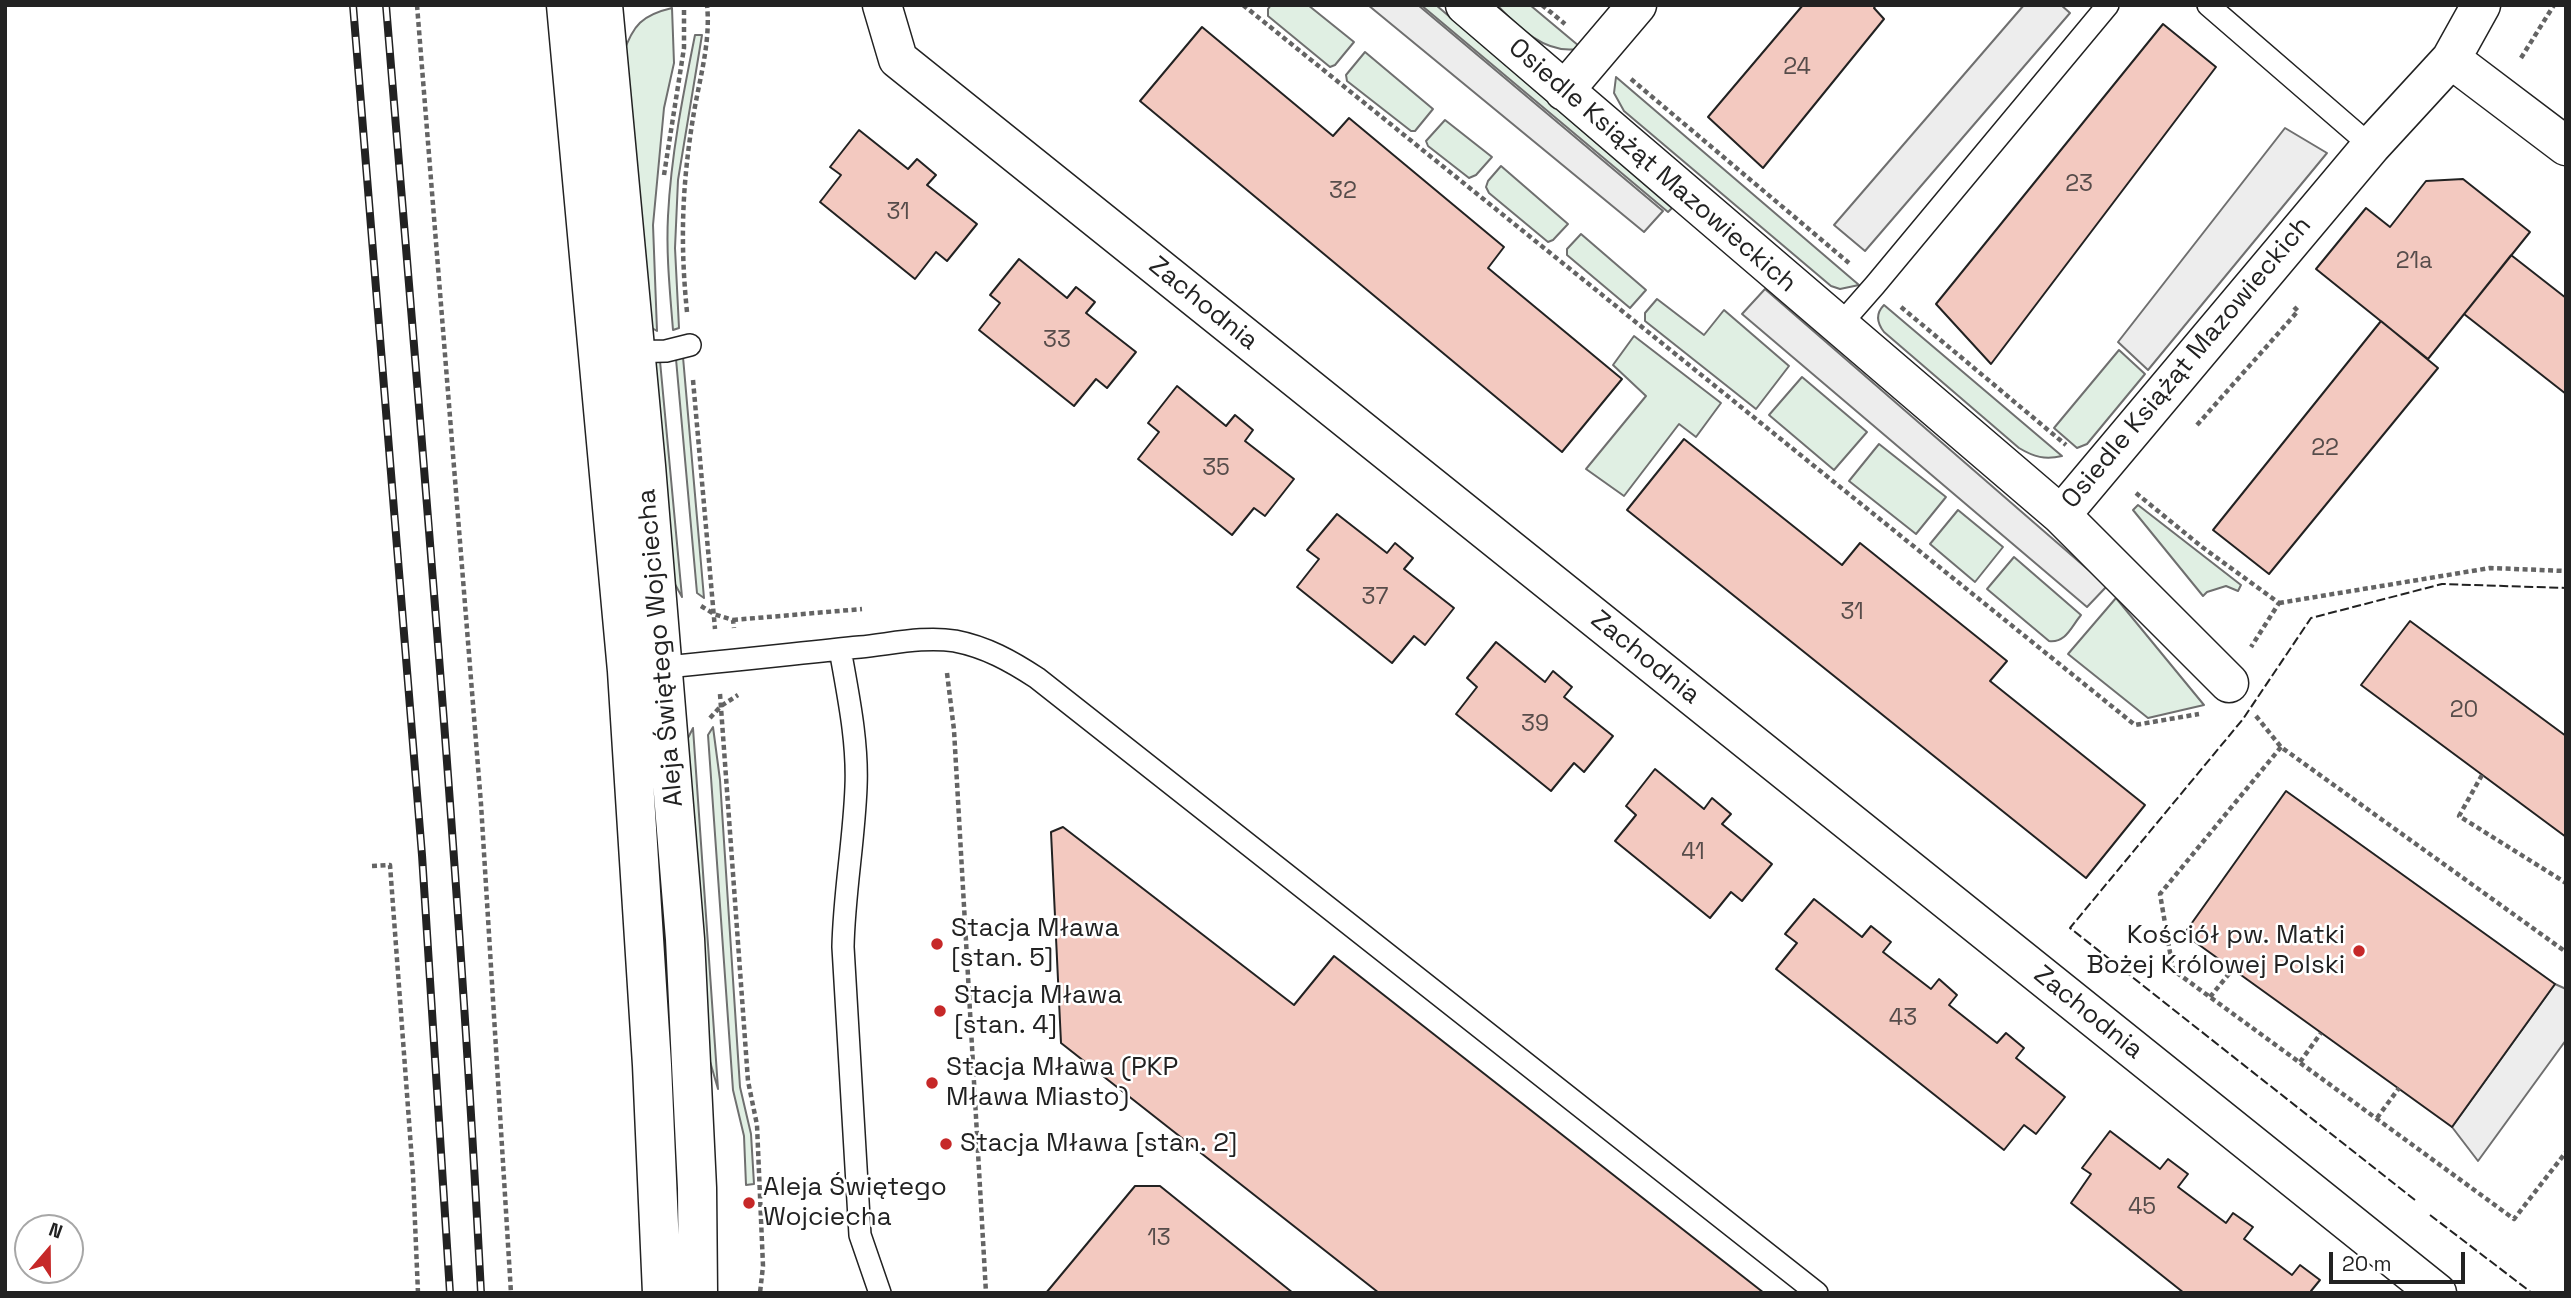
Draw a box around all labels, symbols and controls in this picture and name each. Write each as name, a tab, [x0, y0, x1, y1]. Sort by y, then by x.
street label: Osiedle Książąt Mazowieckich	[1502, 32, 1802, 300]
house number: 24	[1783, 54, 1811, 82]
house number: 23	[2065, 171, 2093, 199]
house number: 32	[1329, 178, 1357, 206]
house number: 31	[886, 199, 910, 227]
street label: Osiedle Książąt Mazowieckich	[2056, 211, 2318, 515]
house number: 21a	[2396, 248, 2432, 276]
street label: Zachodnia	[1142, 251, 1264, 357]
house number: 33	[1043, 327, 1071, 355]
house number: 22	[2311, 435, 2339, 463]
house number: 35	[1202, 455, 1230, 483]
street label: Aleja Świętego Wojciecha	[632, 488, 690, 808]
house number: 37	[1362, 584, 1388, 612]
house number: 31	[1840, 599, 1864, 627]
street label: Zachodnia	[1584, 605, 1706, 711]
house number: 20	[2450, 697, 2478, 725]
house number: 39	[1521, 711, 1549, 739]
house number: 41	[1681, 839, 1705, 867]
place label: Stacja Mława [stan. 5]	[951, 913, 1119, 974]
place label: Kościół pw. Matki Bożej Królowej Polski	[2086, 920, 2345, 982]
marker: Stacja Mława [stan. 5]	[929, 936, 945, 952]
marker: Kościół pw. Matki Bożej Królowej Polski	[2351, 943, 2367, 959]
street label: Zachodnia	[2027, 960, 2149, 1066]
place label: Stacja Mława [stan. 4]	[954, 980, 1122, 1042]
marker: Stacja Mława [stan. 4]	[932, 1003, 948, 1019]
house number: 43	[1889, 1005, 1917, 1033]
place label: Stacja Mława (PKP Mława Miasto)	[946, 1052, 1178, 1114]
marker: Stacja Mława (PKP Mława Miasto)	[924, 1075, 940, 1091]
place label: Stacja Mława [stan. 2]	[960, 1128, 1238, 1160]
marker: Stacja Mława [stan. 2]	[938, 1136, 954, 1152]
place label: Aleja Świętego Wojciecha	[763, 1172, 947, 1234]
house number: 45	[2128, 1194, 2156, 1222]
marker: Aleja Świętego Wojciecha	[741, 1195, 757, 1211]
north arrow	[14, 1214, 84, 1284]
text: N	[45, 1217, 66, 1245]
house number: 13	[1147, 1225, 1171, 1253]
scale bar	[2333, 1238, 2470, 1282]
text: 20 m	[2342, 1250, 2392, 1277]

